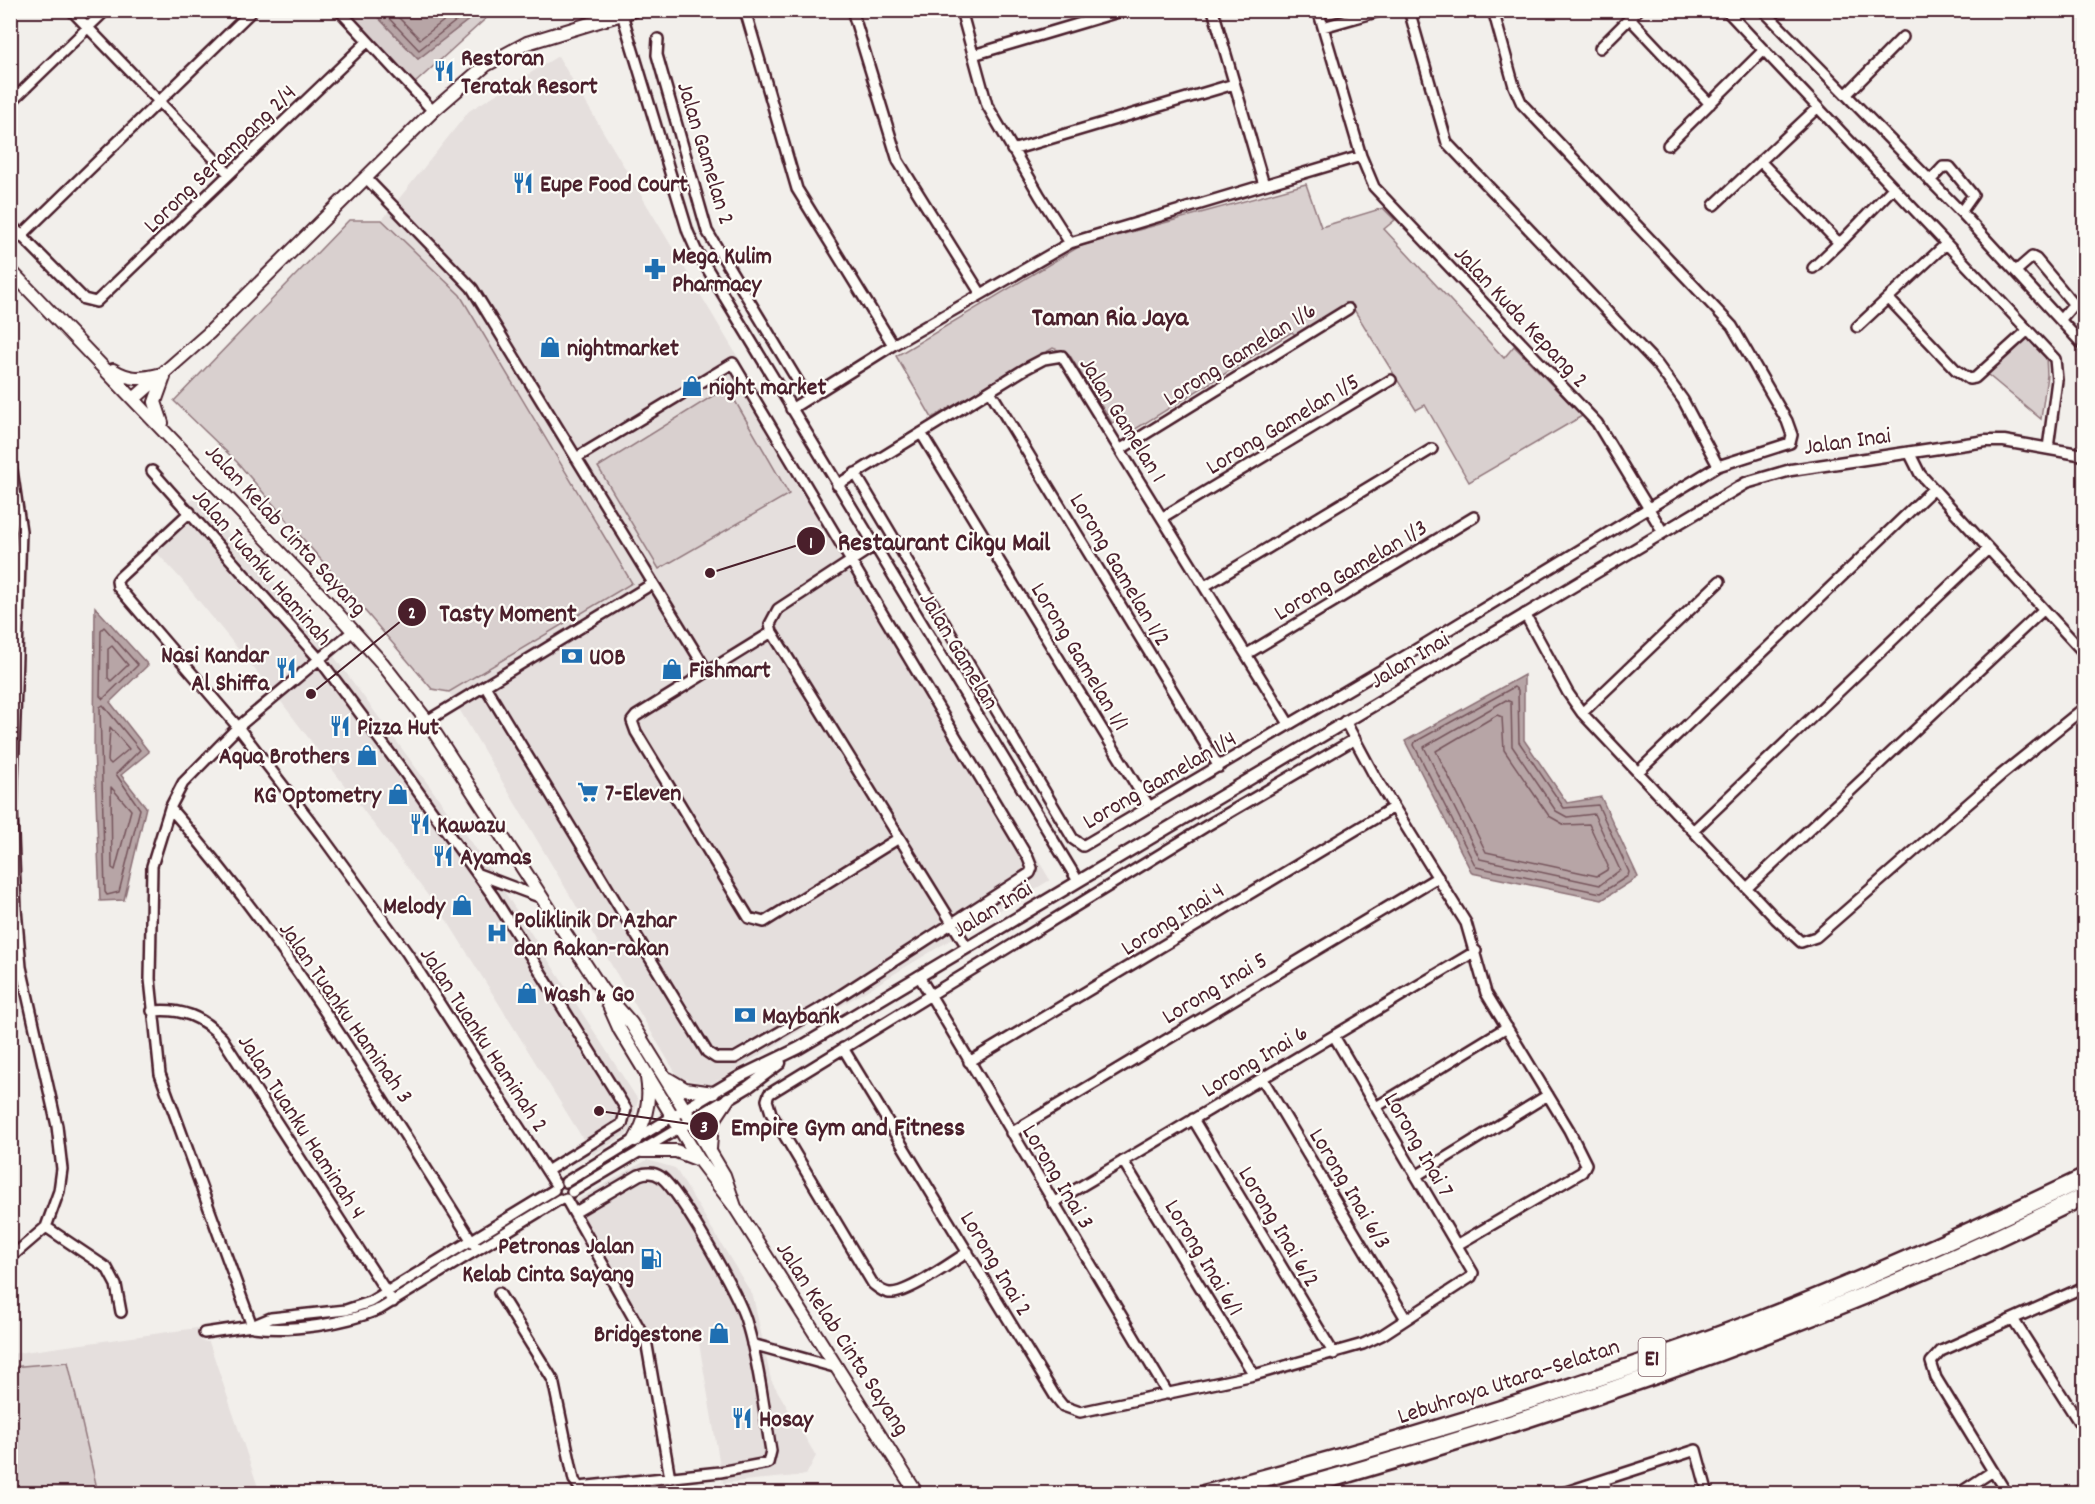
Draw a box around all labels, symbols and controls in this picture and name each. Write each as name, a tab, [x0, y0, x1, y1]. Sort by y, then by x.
place label: Restoran Teratak Resort	[461, 43, 598, 105]
restaurant icon: Restoran Teratak Resort	[432, 59, 456, 83]
street label: Lorong Serampang 2/4	[137, 78, 305, 242]
street label: Jalan Gamelan 2	[666, 78, 742, 230]
place label: Eupe Food Court	[540, 169, 688, 203]
restaurant icon: Eupe Food Court	[511, 171, 535, 195]
street label: Jalan Kuda Kepang 2	[1444, 239, 1595, 397]
place label: Mega Kulim Pharmacy	[672, 241, 772, 303]
pharmacy icon: Mega Kulim Pharmacy	[643, 257, 667, 281]
street label: Lorong Gamelan 1/6	[1157, 295, 1324, 416]
district label: Taman Ria Jaya	[1032, 300, 1190, 339]
place label: nightmarket	[567, 333, 679, 367]
shop icon: nightmarket	[538, 335, 562, 359]
street label: Jalan Gamelan 1	[1069, 351, 1174, 490]
street label: Lorong Gamelan 1/5	[1200, 366, 1367, 485]
place label: night market	[709, 372, 826, 406]
shop icon: night market	[680, 374, 704, 398]
street label: Jalan Inai	[1802, 420, 1893, 466]
street label: Jalan Kelab Cinta Sayang	[196, 437, 374, 625]
street label: Jalan Tuanku Haminah	[183, 482, 339, 654]
street label: Lorong Gamelan 1/2	[1059, 487, 1178, 654]
street label: Lorong Gamelan 1/3	[1268, 512, 1435, 631]
callout: Restaurant Cikgu Mail	[796, 519, 1063, 563]
text: Restaurant Cikgu Mail	[838, 526, 1051, 563]
text: 1	[809, 532, 813, 557]
street label: Lorong Gamelan 1/1	[1020, 577, 1136, 739]
street label: Jalan Gamelan	[909, 586, 1006, 717]
callout: Tasty Moment	[397, 590, 589, 634]
text: Tasty Moment	[439, 597, 577, 634]
text: 2	[408, 602, 416, 627]
street label: Jalan Inai	[1364, 624, 1457, 699]
place label: Nasi Kandar Al Shiffa	[161, 640, 270, 702]
place label: UOB	[589, 642, 626, 676]
bank icon: UOB	[560, 644, 584, 668]
place label: Fishmart	[689, 655, 771, 689]
restaurant icon: Nasi Kandar Al Shiffa	[274, 656, 298, 680]
shop icon: Fishmart	[660, 657, 684, 681]
place label: Pizza Hut	[357, 712, 439, 746]
restaurant icon: Pizza Hut	[328, 714, 352, 738]
street label: Lorong Gamelan 1/4	[1077, 724, 1244, 840]
place label: Aqua Brothers	[219, 741, 350, 775]
shop icon: Aqua Brothers	[355, 743, 379, 767]
place label: 7-Eleven	[605, 778, 681, 812]
place label: KG Optometry	[253, 780, 382, 814]
supermarket icon: 7-Eleven	[576, 780, 600, 804]
shop icon: KG Optometry	[386, 782, 410, 806]
place label: Kawazu	[437, 810, 506, 844]
restaurant icon: Kawazu	[408, 812, 432, 836]
place label: Ayamas	[460, 842, 532, 876]
restaurant icon: Ayamas	[431, 844, 455, 868]
street label: Jalan Inai	[947, 873, 1040, 948]
street label: Lorong Inai 4	[1115, 875, 1232, 966]
place label: Melody	[383, 891, 446, 925]
shop icon: Melody	[450, 893, 474, 917]
place label: Poliklinik Dr Azhar dan Rakan-rakan	[514, 905, 678, 967]
street label: Jalan Tuanku Haminah 3	[269, 916, 420, 1112]
hospital icon: Poliklinik Dr Azhar dan Rakan-rakan	[485, 921, 509, 945]
street label: Jalan Tuanku Haminah 2	[410, 941, 555, 1140]
street label: Lorong Inai 5	[1156, 945, 1275, 1035]
place label: Wash & Go	[544, 979, 635, 1013]
shop icon: Wash & Go	[515, 981, 539, 1005]
place label: Maybank	[762, 1001, 840, 1035]
bank icon: Maybank	[733, 1003, 757, 1027]
street label: Lorong Inai 6	[1196, 1017, 1315, 1108]
street label: Jalan Tuanku Haminah 4	[228, 1028, 373, 1227]
street label: Lorong Inai 7	[1374, 1087, 1461, 1204]
callout: Empire Gym and Fitness	[689, 1104, 977, 1148]
text: Empire Gym and Fitness	[731, 1111, 965, 1148]
text: 3	[700, 1116, 708, 1141]
street label: Lorong Inai 3	[1012, 1118, 1101, 1237]
street label: Lorong Inai 6/3	[1299, 1122, 1398, 1257]
street label: Lorong Inai 6/2	[1228, 1161, 1327, 1295]
street label: Lorong Inai 6/1	[1154, 1194, 1251, 1323]
street label: Lorong Inai 2	[950, 1205, 1039, 1324]
place label: Petronas Jalan Kelab Cinta Sayang	[462, 1231, 634, 1293]
street label: Jalan Kelab Cinta Sayang	[766, 1236, 917, 1443]
fuel station icon: Petronas Jalan Kelab Cinta Sayang	[639, 1247, 663, 1271]
place label: Bridgestone	[594, 1319, 702, 1353]
shop icon: Bridgestone	[707, 1321, 731, 1345]
street label: Lebuhraya Utara–Selatan	[1393, 1331, 1624, 1435]
road number: E1	[1638, 1338, 1666, 1376]
place label: Hosay	[759, 1404, 814, 1438]
restaurant icon: Hosay	[730, 1406, 754, 1430]

